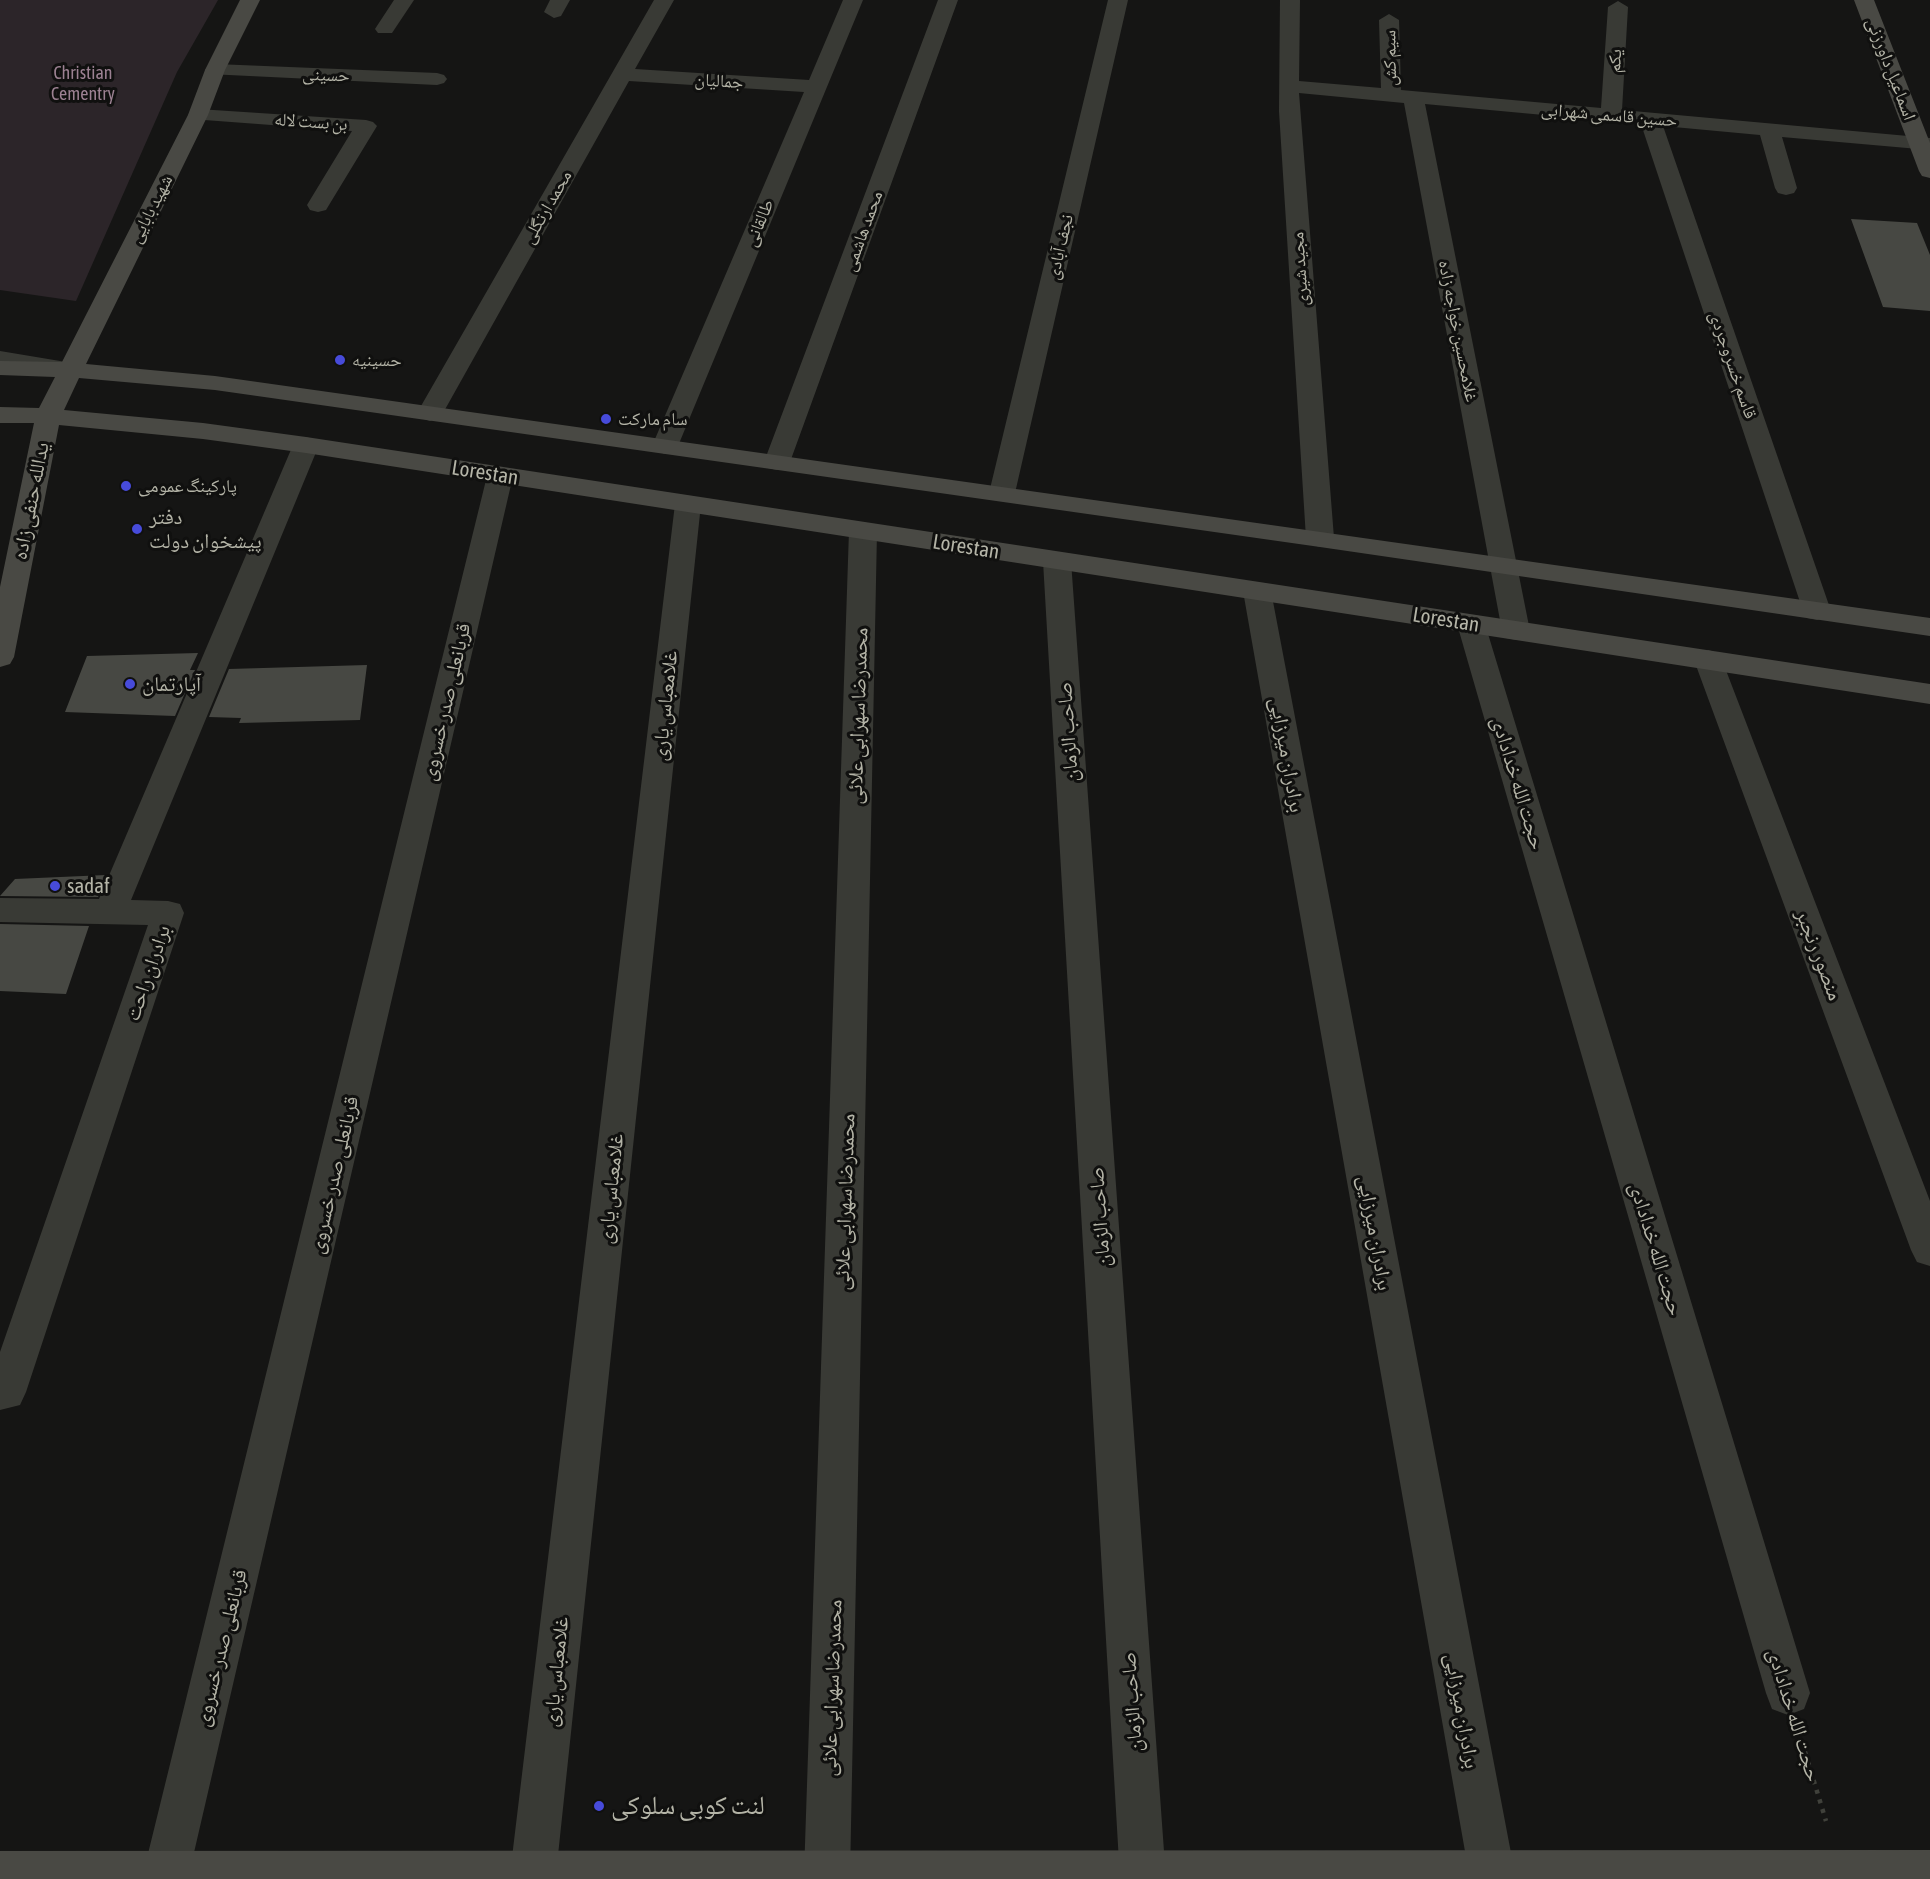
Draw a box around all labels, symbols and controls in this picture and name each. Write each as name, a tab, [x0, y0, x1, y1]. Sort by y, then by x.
street label: اسماعیل داورزنی	[1862, 15, 1920, 123]
street label: سیم کش	[1379, 30, 1401, 86]
street label: یکم	[1604, 48, 1626, 74]
park label: Christian Cementry	[51, 62, 115, 104]
street label: حسینی	[302, 63, 350, 87]
street label: جمالیان	[694, 69, 744, 93]
street label: حسین قاسمی شهرابی	[1540, 98, 1678, 132]
street label: بن بست لاله	[274, 109, 348, 135]
street label: محمد ارتگلی	[517, 166, 577, 248]
street label: شهید بابایی	[125, 171, 177, 247]
street label: محمد هاشمی	[838, 188, 888, 274]
street label: طالقانی	[739, 196, 779, 250]
street label: نجف آبادی	[1042, 212, 1078, 282]
street label: مجید شیری	[1287, 231, 1313, 307]
street label: غلامحسین خواجه زاده	[1434, 258, 1482, 404]
street label: قاسم خسروجردی	[1705, 308, 1761, 422]
place label: حسینیه	[352, 349, 402, 371]
marker: حسینیه	[333, 353, 347, 367]
place label: سام مارکت	[618, 408, 688, 430]
marker: سام مارکت	[599, 412, 613, 426]
street label: یدالله حنفی زاده	[7, 440, 55, 562]
street label: Lorestan	[450, 455, 520, 491]
place label: پارکینگ عمومی	[138, 475, 237, 497]
marker: پارکینگ عمومی	[119, 479, 133, 493]
place label: دفتر پیشخوان دولت	[149, 504, 262, 554]
marker: دفتر پیشخوان دولت	[130, 522, 144, 536]
street label: Lorestan	[931, 529, 1001, 565]
street label: Lorestan	[1411, 602, 1481, 638]
street label: قربانعلی صدر خسروی	[416, 621, 476, 783]
street label: محمدرضا سهرابی علائی	[842, 627, 874, 805]
street label: غلامعباس یاری	[647, 650, 683, 762]
place label: آپارتمان	[142, 671, 201, 697]
marker: آپارتمان	[123, 677, 137, 691]
street label: صاحب الزمان	[1052, 681, 1084, 783]
street label: برادران میرزایی	[1264, 695, 1310, 815]
street label: حجت الله خدادادی	[1486, 713, 1550, 853]
place label: sadaf	[67, 873, 110, 899]
marker: sadaf	[48, 879, 62, 893]
street label: منصور رنجبر	[1790, 906, 1848, 1004]
street label: برادران راحت	[120, 922, 176, 1024]
street label: قربانعلی صدر خسروی	[304, 1094, 364, 1256]
street label: محمدرضا سهرابی علائی	[829, 1113, 861, 1291]
street label: غلامعباس یاری	[593, 1133, 629, 1245]
street label: صاحب الزمان	[1084, 1166, 1116, 1268]
street label: برادران میرزایی	[1352, 1173, 1398, 1293]
street label: حجت الله خدادادی	[1624, 1179, 1688, 1319]
street label: قربانعلی صدر خسروی	[189, 1567, 253, 1729]
street label: محمدرضا سهرابی علائی	[816, 1599, 848, 1777]
street label: غلامعباس یاری	[538, 1616, 574, 1728]
street label: حجت الله خدادادی	[1762, 1645, 1826, 1785]
street label: صاحب الزمان	[1116, 1651, 1148, 1753]
street label: برادران میرزایی	[1439, 1651, 1485, 1771]
place label: لنت کوبی سلوکی	[611, 1790, 765, 1822]
marker: لنت کوبی سلوکی	[592, 1799, 606, 1813]

